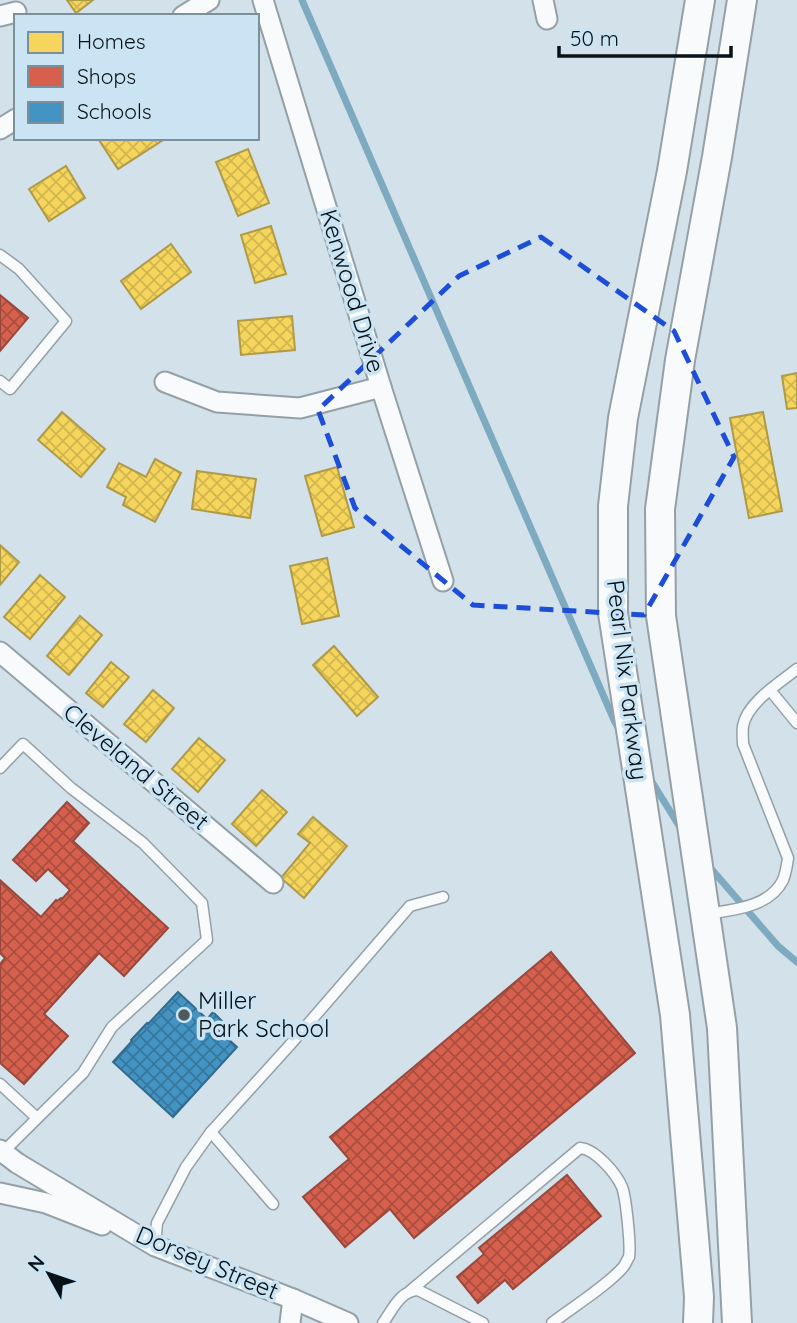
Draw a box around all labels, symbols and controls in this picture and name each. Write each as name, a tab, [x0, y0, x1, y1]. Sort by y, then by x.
legend	[14, 14, 259, 140]
scale bar	[559, 14, 730, 58]
text: 50 m	[570, 25, 619, 51]
text: Homes	[77, 28, 146, 54]
text: Shops	[77, 63, 136, 89]
text: Schools	[77, 98, 152, 124]
street label: Kenwood Drive	[314, 205, 392, 376]
street label: Pearl Nix Parkway	[601, 578, 655, 782]
street label: Cleveland Street	[58, 697, 216, 836]
place label: Miller Park School	[198, 985, 329, 1043]
marker: Miller Park School	[176, 1007, 192, 1023]
street label: Dorsey Street	[132, 1219, 283, 1306]
north arrow	[14, 1239, 84, 1309]
text: N	[22, 1250, 50, 1276]

